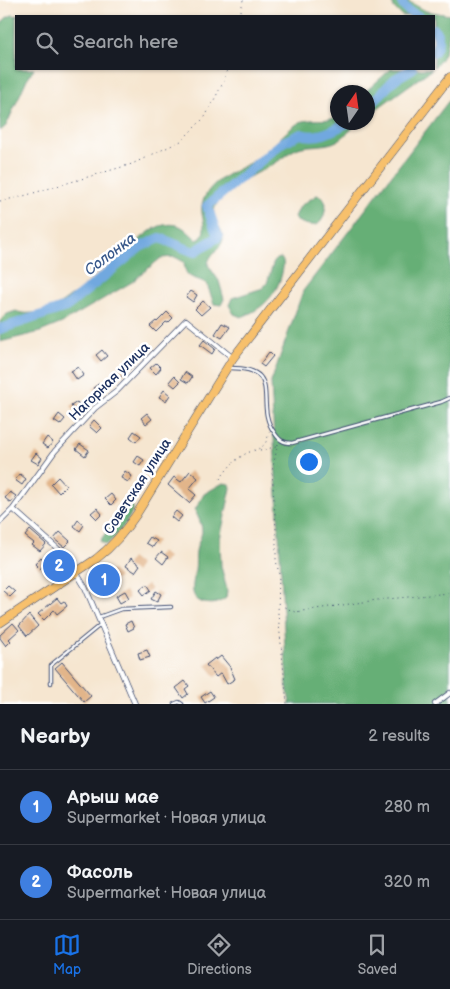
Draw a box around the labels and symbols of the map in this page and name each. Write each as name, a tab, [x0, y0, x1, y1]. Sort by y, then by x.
north arrow	[330, 85, 375, 130]
water label: Солонка	[81, 229, 140, 280]
street label: Нагорная улица	[66, 338, 154, 424]
street label: Советская улица	[100, 435, 175, 537]
your location	[296, 449, 322, 475]
pin: 2	[43, 547, 75, 585]
pin: 1	[88, 561, 120, 599]

